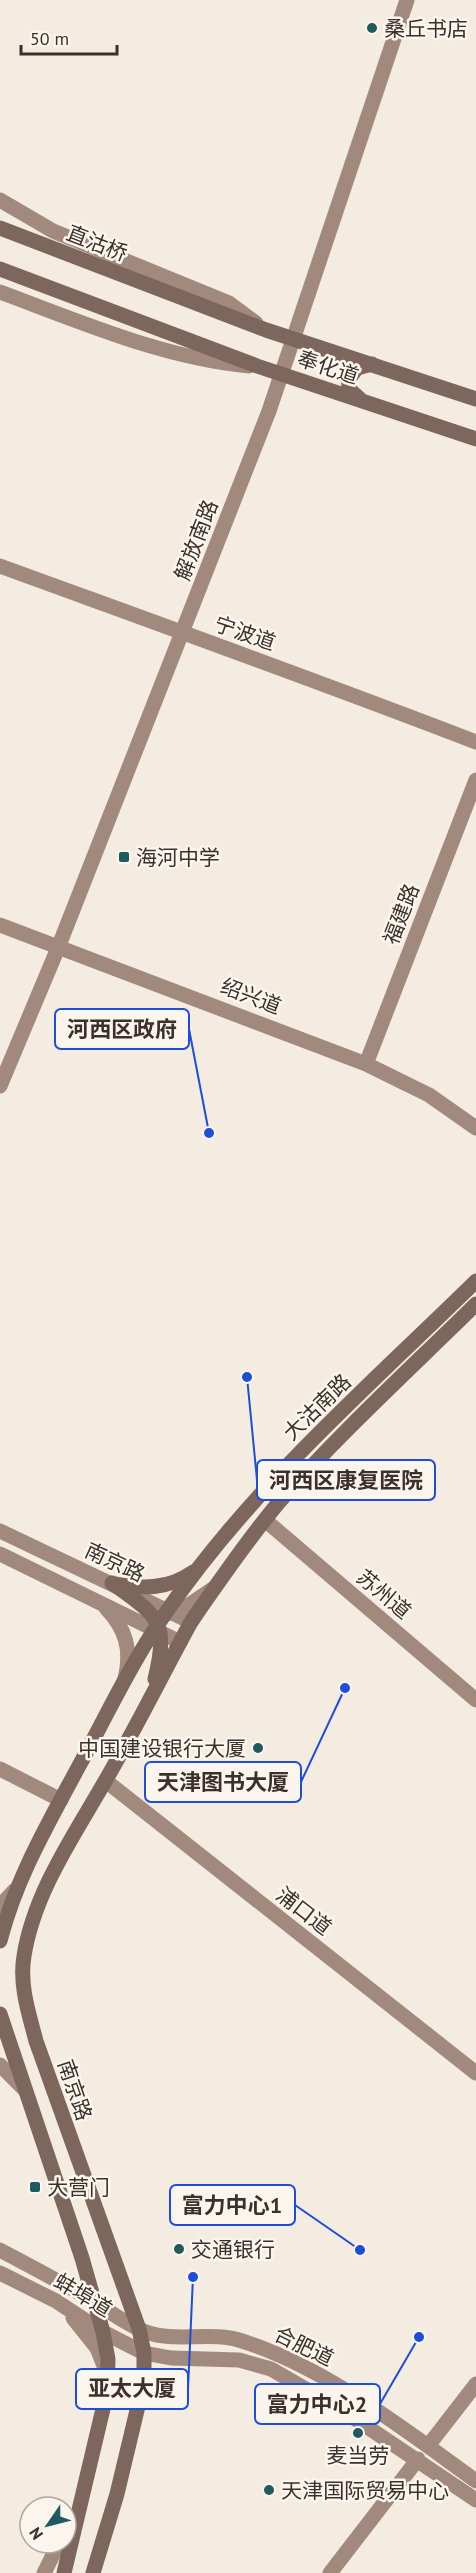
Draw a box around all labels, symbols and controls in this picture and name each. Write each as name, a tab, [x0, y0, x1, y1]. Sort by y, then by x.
place label: 桑丘书店	[384, 15, 468, 42]
scale bar	[21, 18, 117, 56]
marker: 桑丘书店	[365, 21, 379, 35]
text: 50 m	[30, 27, 69, 50]
street label: 直沽桥	[63, 219, 131, 267]
street label: 奉化道	[294, 344, 362, 390]
street label: 解放南路	[168, 496, 224, 584]
street label: 宁波道	[211, 610, 279, 656]
place label: 海河中学	[136, 844, 220, 871]
marker: 海河中学	[117, 850, 131, 864]
street label: 福建路	[377, 880, 425, 948]
street label: 绍兴道	[217, 972, 285, 1020]
callout: 河西区政府	[55, 1009, 189, 1049]
text: 河西区政府	[67, 1015, 177, 1043]
street label: 大沽南路	[277, 1368, 357, 1446]
callout: 河西区康复医院	[257, 1460, 435, 1500]
text: 河西区康复医院	[269, 1466, 423, 1494]
street label: 南京路	[81, 1536, 149, 1588]
street label: 苏州道	[351, 1563, 417, 1625]
place label: 中国建设银行大厦	[78, 1735, 246, 1762]
marker: 中国建设银行大厦	[251, 1741, 265, 1755]
callout: 天津图书大厦	[145, 1762, 301, 1802]
text: 天津图书大厦	[157, 1768, 289, 1796]
street label: 浦口道	[271, 1881, 337, 1941]
street label: 南京路	[52, 2056, 98, 2124]
place label: 大营门	[47, 2174, 110, 2201]
marker: 大营门	[28, 2180, 42, 2194]
callout: 富力中心1	[170, 2185, 295, 2225]
text: 富力中心1	[182, 2191, 282, 2219]
place label: 交通银行	[191, 2236, 275, 2263]
marker: 交通银行	[172, 2242, 186, 2256]
street label: 蚌埠道	[49, 2267, 117, 2323]
street label: 合肥道	[270, 2320, 338, 2372]
callout: 亚太大厦	[76, 2369, 188, 2409]
text: 亚太大厦	[88, 2374, 176, 2402]
callout: 富力中心2	[255, 2384, 380, 2424]
text: 富力中心2	[267, 2390, 367, 2418]
marker: 麦当劳	[351, 2426, 365, 2440]
place label: 麦当劳	[327, 2442, 390, 2469]
place label: 天津国际贸易中心	[281, 2477, 449, 2504]
marker: 天津国际贸易中心	[262, 2483, 276, 2497]
north arrow	[18, 2495, 78, 2555]
text: N	[25, 2524, 47, 2544]

